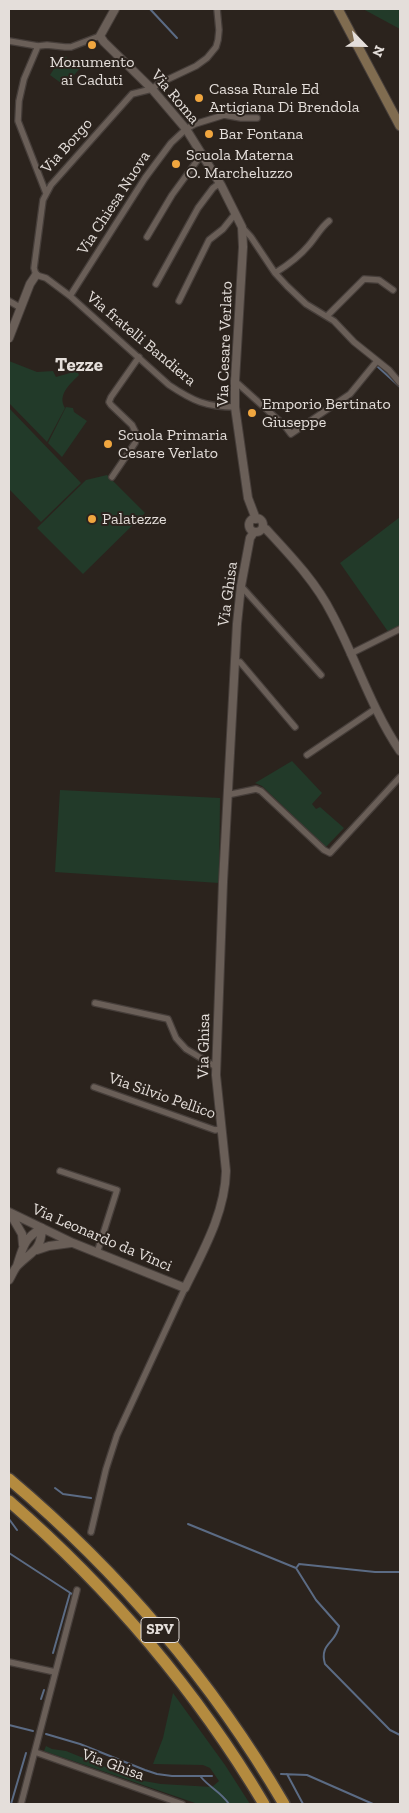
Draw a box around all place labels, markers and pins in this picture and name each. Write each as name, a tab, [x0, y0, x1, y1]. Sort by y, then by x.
marker: Monumento ai Caduti	[86, 39, 98, 51]
place label: Monumento ai Caduti	[50, 52, 134, 90]
place label: Cassa Rurale Ed Artigiana Di Brendola	[209, 79, 359, 117]
marker: Cassa Rurale Ed Artigiana Di Brendola	[193, 92, 205, 104]
place label: Bar Fontana	[219, 124, 303, 144]
marker: Bar Fontana	[203, 128, 215, 140]
place label: Scuola Materna O. Marcheluzzo	[186, 145, 293, 183]
marker: Scuola Materna O. Marcheluzzo	[170, 158, 182, 170]
place label: Emporio Bertinato Giuseppe	[262, 394, 391, 432]
marker: Emporio Bertinato Giuseppe	[246, 407, 258, 419]
place label: Scuola Primaria Cesare Verlato	[118, 425, 228, 463]
marker: Scuola Primaria Cesare Verlato	[102, 438, 114, 450]
place label: Palatezze	[102, 509, 167, 529]
marker: Palatezze	[86, 513, 98, 525]

